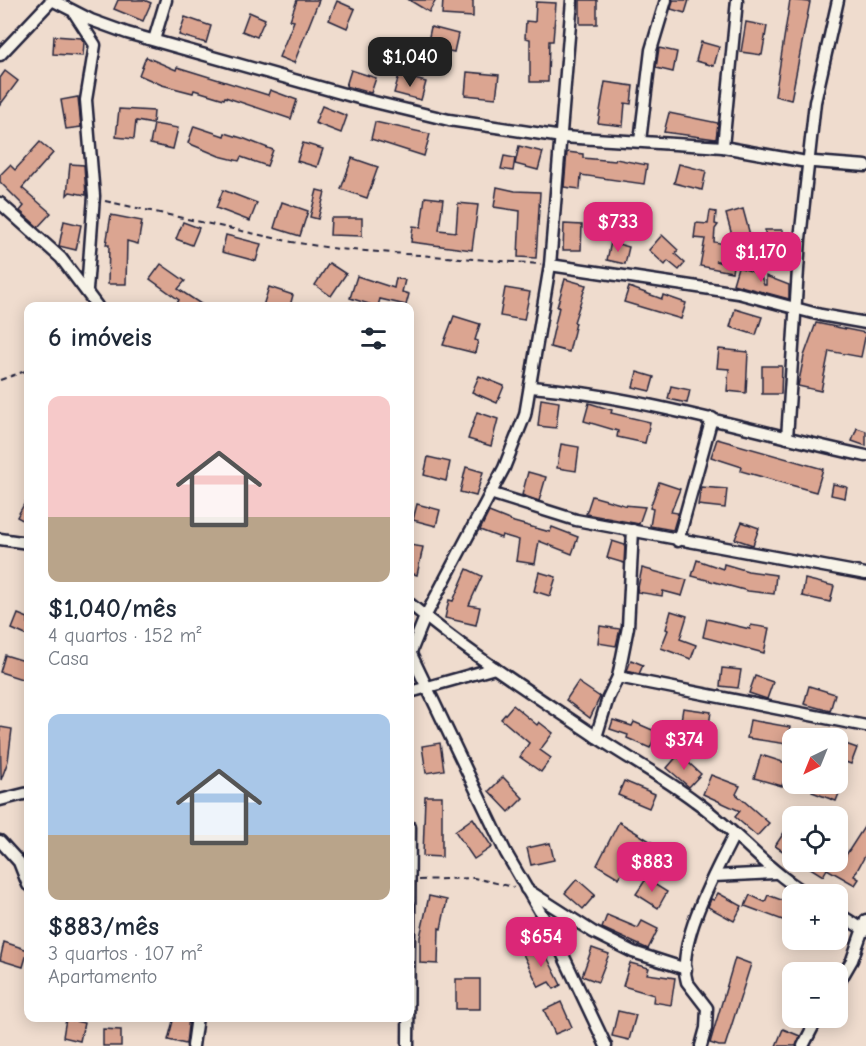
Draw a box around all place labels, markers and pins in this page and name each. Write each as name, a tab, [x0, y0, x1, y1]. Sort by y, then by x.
pin: $1,040	[361, 37, 459, 88]
pin: $733	[582, 202, 654, 253]
pin: $1,170	[712, 232, 810, 283]
pin: $374	[648, 720, 720, 771]
pin: $883	[616, 842, 688, 893]
pin: $654	[505, 917, 577, 968]

